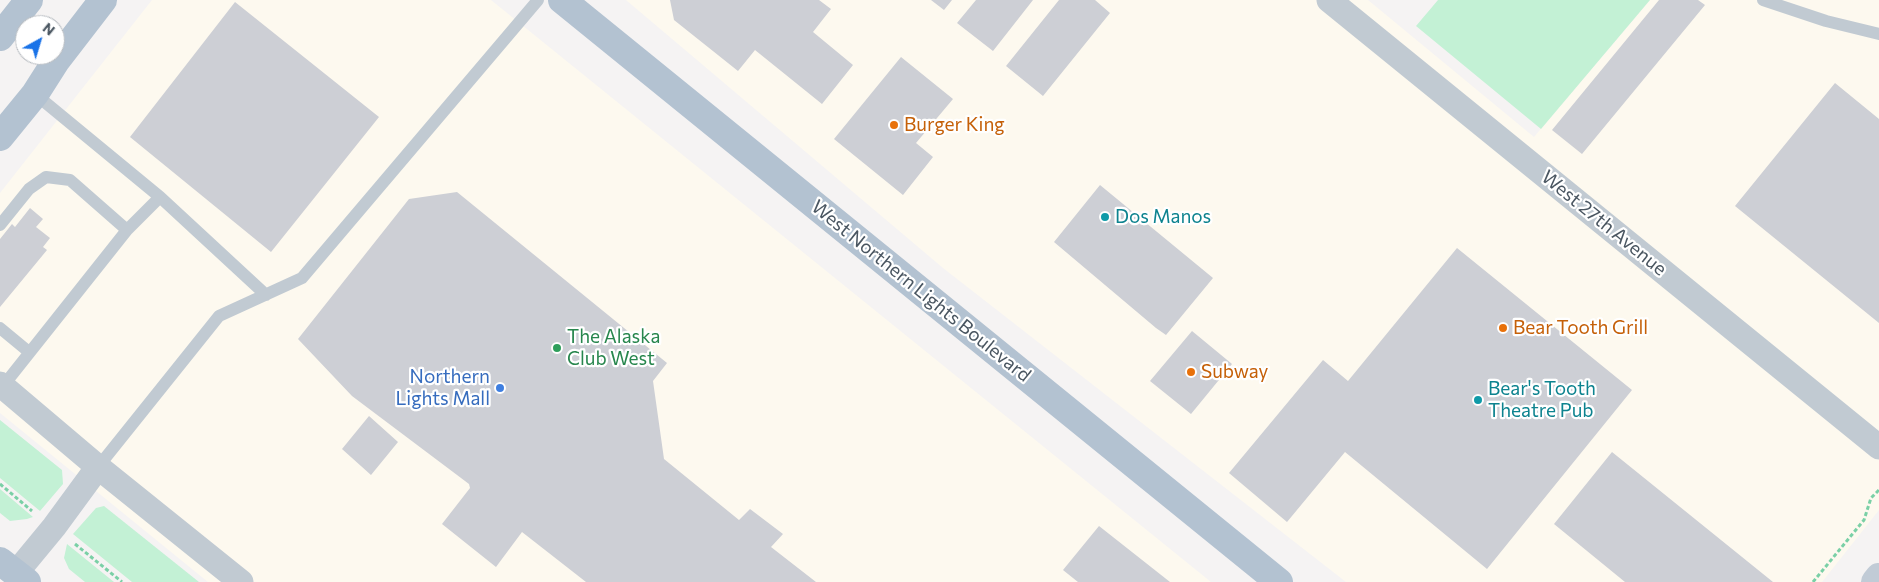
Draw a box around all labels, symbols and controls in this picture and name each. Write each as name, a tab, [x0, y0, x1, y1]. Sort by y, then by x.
north arrow	[15, 15, 65, 65]
text: N	[40, 19, 59, 39]
place label: Burger King	[904, 114, 1005, 136]
marker: Burger King	[888, 119, 900, 131]
street label: West 27th Avenue	[1537, 166, 1671, 280]
street label: West Northern Lights Boulevard	[807, 195, 1035, 387]
place label: Dos Manos	[1115, 206, 1211, 228]
marker: Dos Manos	[1099, 211, 1111, 223]
place label: Bear Tooth Grill	[1513, 317, 1648, 339]
marker: Bear Tooth Grill	[1497, 322, 1509, 334]
place label: The Alaska Club West	[567, 326, 660, 370]
marker: The Alaska Club West	[551, 342, 563, 354]
place label: Subway	[1201, 361, 1268, 383]
place label: Northern Lights Mall	[395, 366, 490, 410]
marker: Subway	[1185, 366, 1197, 378]
place label: Bear's Tooth Theatre Pub	[1488, 378, 1596, 422]
marker: Northern Lights Mall	[494, 382, 506, 394]
marker: Bear's Tooth Theatre Pub	[1472, 394, 1484, 406]

